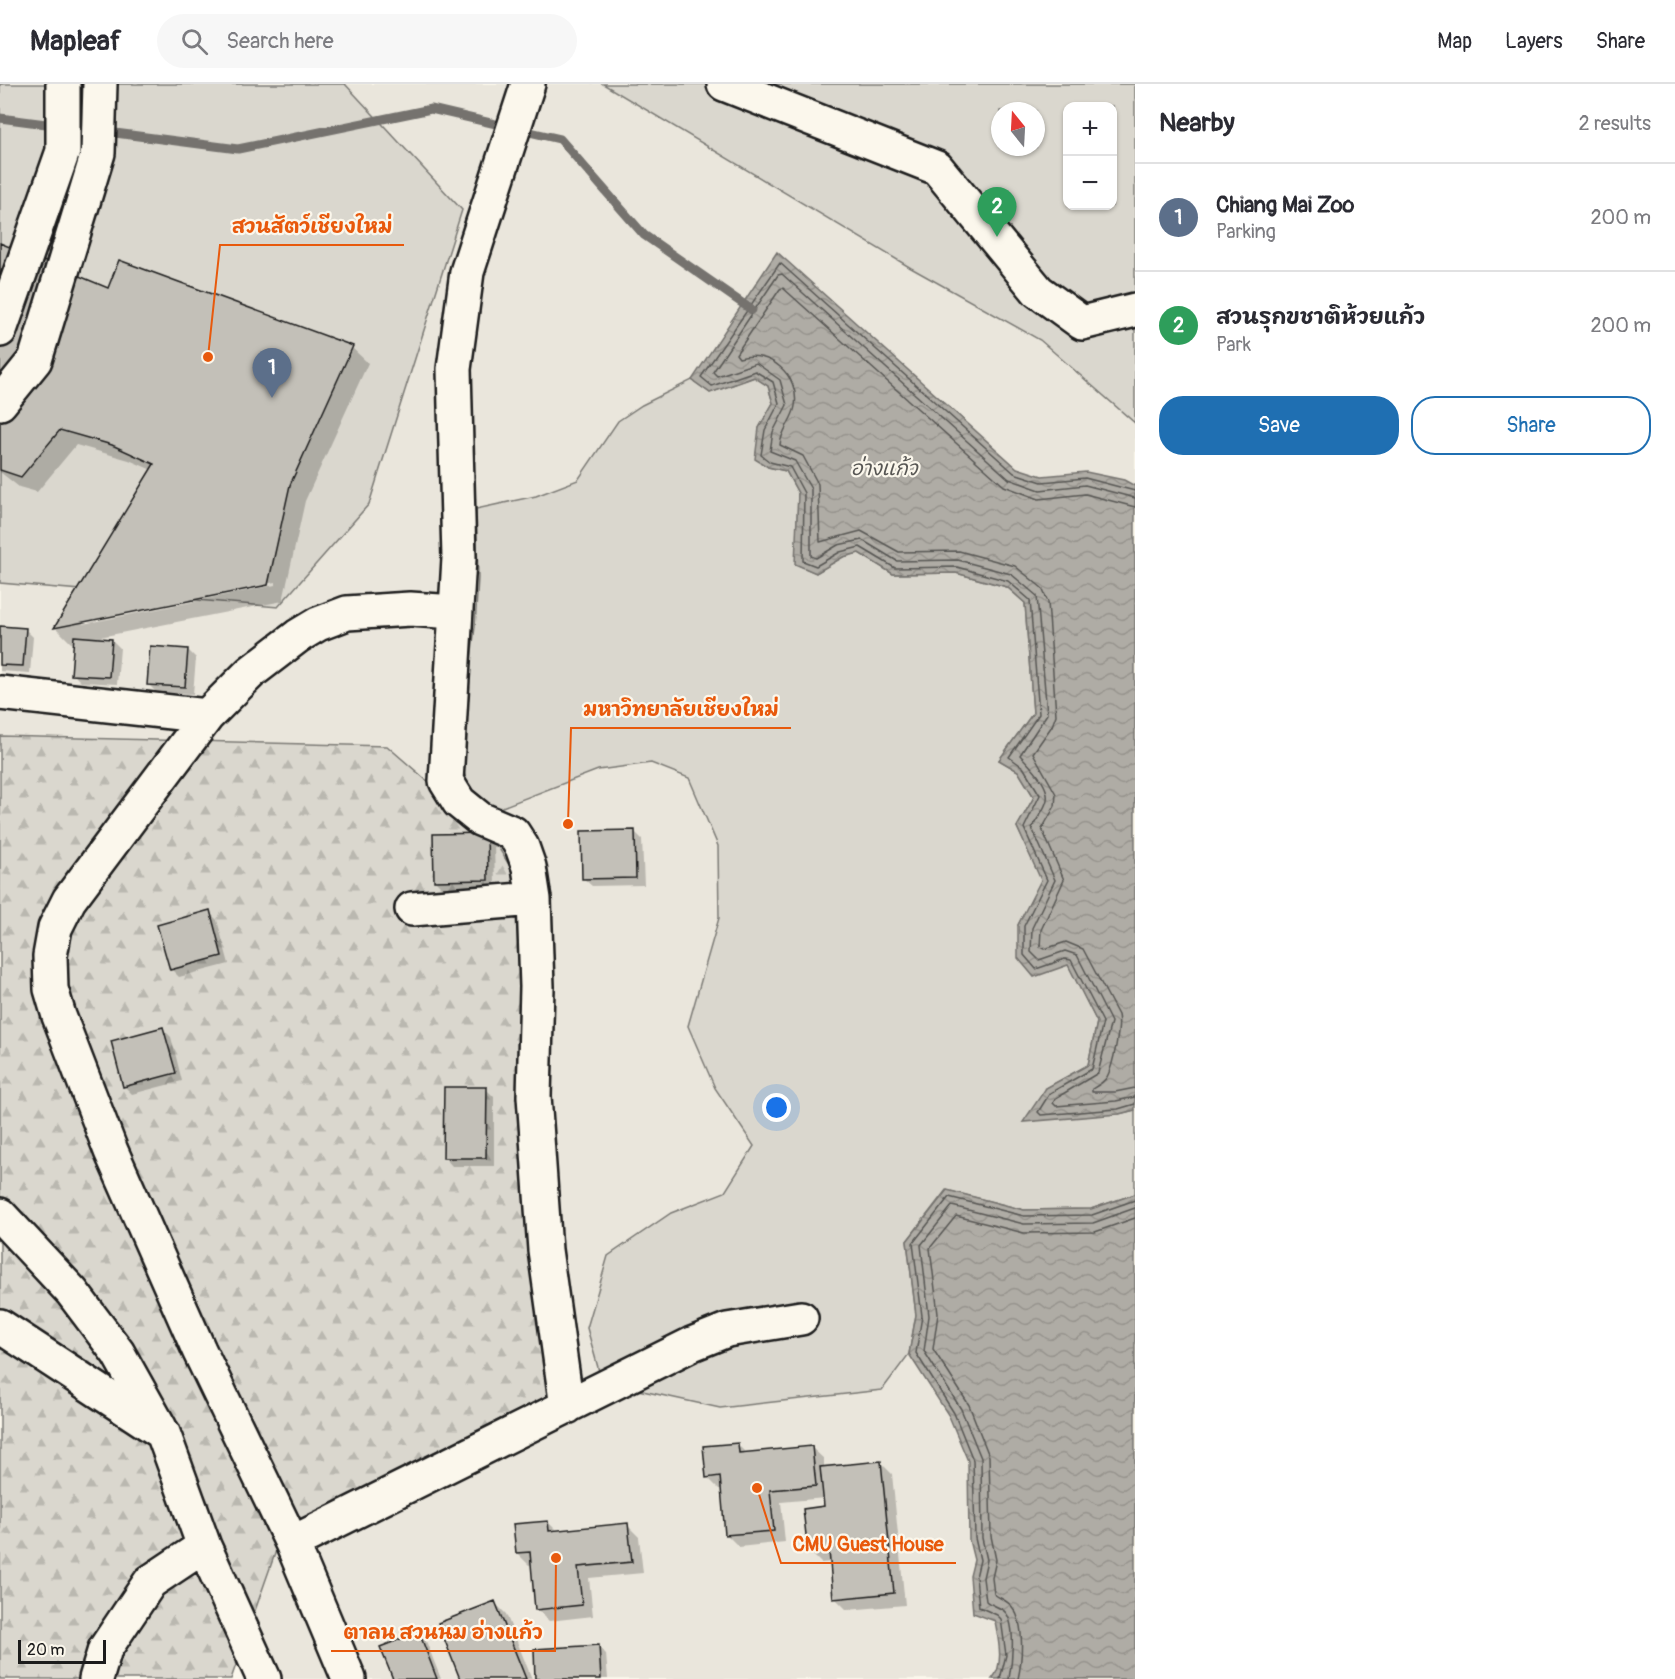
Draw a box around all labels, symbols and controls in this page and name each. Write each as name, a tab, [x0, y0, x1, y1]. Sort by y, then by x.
search box	[157, 14, 577, 68]
text: Mapleaf	[30, 24, 121, 59]
icon: search	[178, 25, 211, 58]
text: Search here	[226, 27, 334, 55]
text: Map	[1437, 28, 1472, 55]
text: Layers	[1505, 28, 1563, 55]
text: Share	[1596, 28, 1645, 55]
north arrow	[991, 102, 1045, 156]
map controls	[1063, 102, 1117, 210]
button: +	[1063, 102, 1117, 156]
text: Nearby	[1159, 107, 1235, 139]
text: 2 results	[1579, 111, 1651, 136]
button: −	[1063, 156, 1117, 210]
pin: 2	[978, 188, 1016, 237]
text: Chiang Mai Zoo	[1216, 191, 1354, 219]
text: 1	[1175, 205, 1182, 230]
text: 200 m	[1590, 205, 1651, 230]
callout: สวนสัตว์เชียงใหม่	[220, 207, 404, 245]
text: สวนสัตว์เชียงใหม่	[232, 213, 392, 239]
text: Parking	[1216, 219, 1276, 244]
text: สวนรุกขชาติห้วยแก้ว	[1216, 303, 1425, 331]
text: 2	[1173, 313, 1184, 338]
text: 200 m	[1590, 313, 1651, 338]
text: Park	[1216, 332, 1251, 357]
pin: 1	[252, 348, 292, 398]
button: Save	[1159, 396, 1399, 455]
button: Share	[1411, 396, 1651, 455]
water label: อ่างแก้ว	[851, 456, 919, 481]
callout: มหาวิทยาลัยเชียงใหม่	[571, 690, 791, 728]
text: มหาวิทยาลัยเชียงใหม่	[583, 696, 779, 722]
your location	[762, 1093, 791, 1122]
callout: CMU Guest House	[781, 1525, 956, 1563]
text: CMU Guest House	[792, 1532, 945, 1557]
callout: ตาลน สวนนม อ่างแก้ว	[331, 1613, 555, 1651]
text: ตาลน สวนนม อ่างแก้ว	[343, 1619, 543, 1645]
scale bar	[18, 1637, 106, 1664]
text: 20 m	[27, 1640, 65, 1660]

